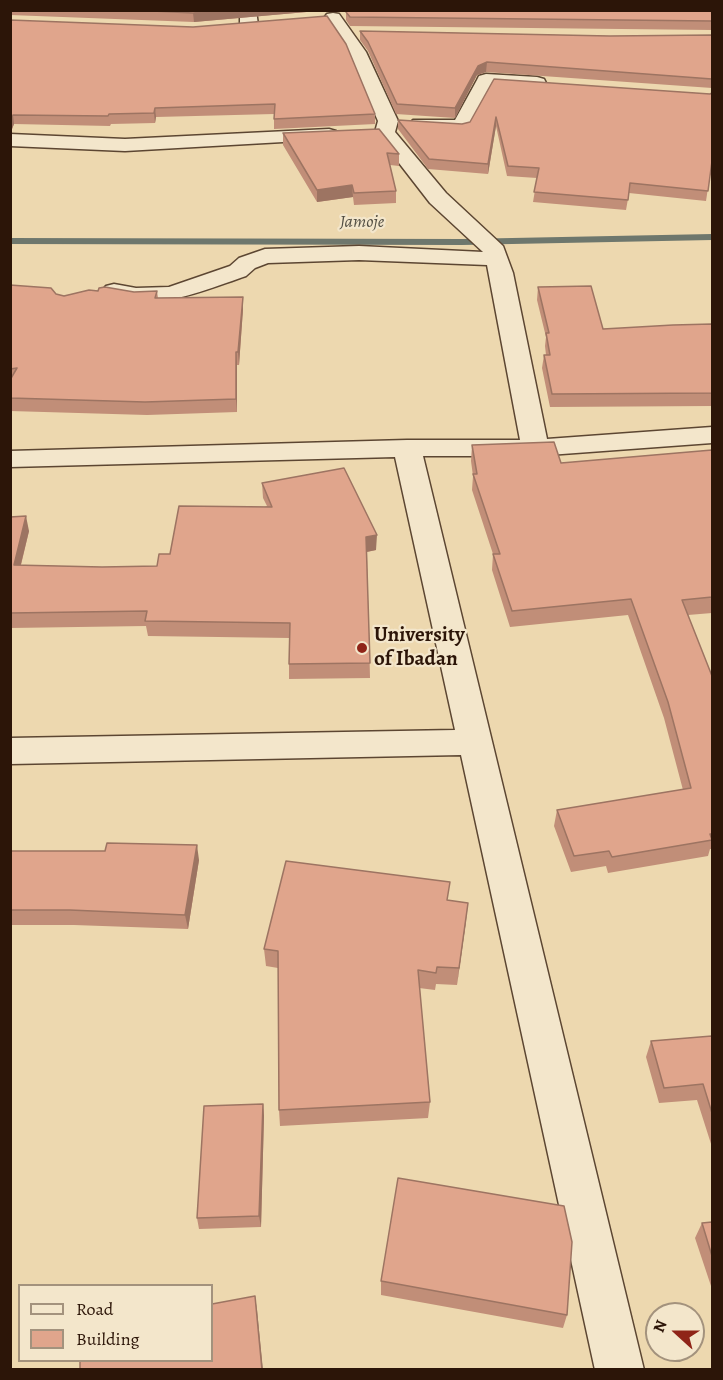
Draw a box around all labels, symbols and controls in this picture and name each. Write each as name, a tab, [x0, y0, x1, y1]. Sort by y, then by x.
water label: Jamoje	[340, 212, 384, 234]
place label: University of Ibadan	[374, 623, 465, 673]
marker: University of Ibadan	[355, 641, 369, 655]
legend	[18, 1284, 213, 1362]
text: Road	[76, 1297, 113, 1321]
north arrow	[645, 1302, 705, 1362]
text: N	[648, 1317, 672, 1336]
text: Building	[76, 1327, 140, 1351]

